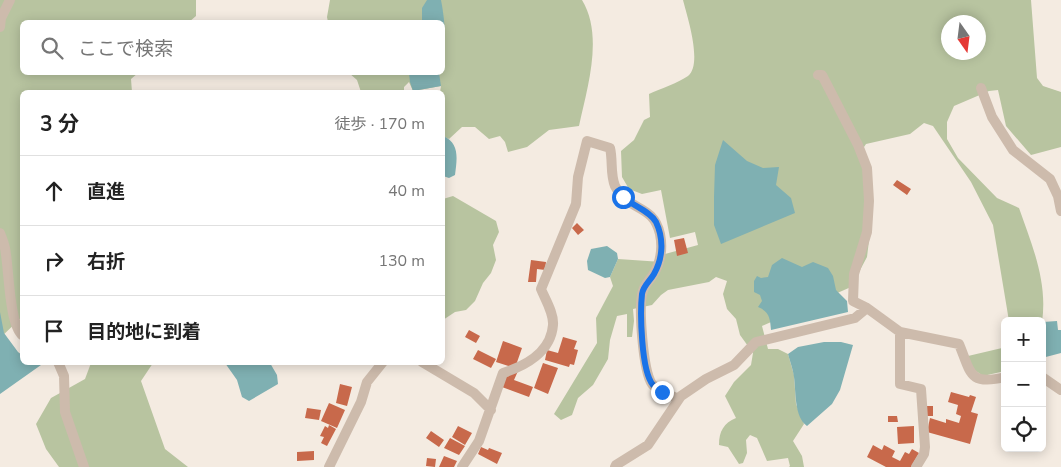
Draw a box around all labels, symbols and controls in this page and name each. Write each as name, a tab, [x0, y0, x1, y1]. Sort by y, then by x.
north arrow	[941, 15, 986, 60]
search box	[20, 20, 445, 75]
icon: search	[38, 34, 66, 62]
text: ここで検索	[78, 36, 173, 62]
text: 3 分	[40, 110, 79, 138]
text: 徒歩 · 170 m	[335, 113, 425, 135]
icon: ahead	[40, 177, 68, 205]
text: 直進	[87, 179, 125, 205]
text: 40 m	[388, 180, 425, 202]
route start	[612, 186, 635, 209]
icon: right	[40, 247, 68, 275]
text: 右折	[87, 249, 125, 275]
text: 130 m	[378, 250, 425, 272]
icon: arrive	[40, 317, 68, 345]
map controls	[1001, 317, 1046, 452]
button: +	[1001, 317, 1046, 362]
text: 目的地に到着	[87, 319, 201, 345]
button: −	[1001, 362, 1046, 407]
route end	[651, 381, 674, 404]
button: locate	[1001, 407, 1046, 452]

